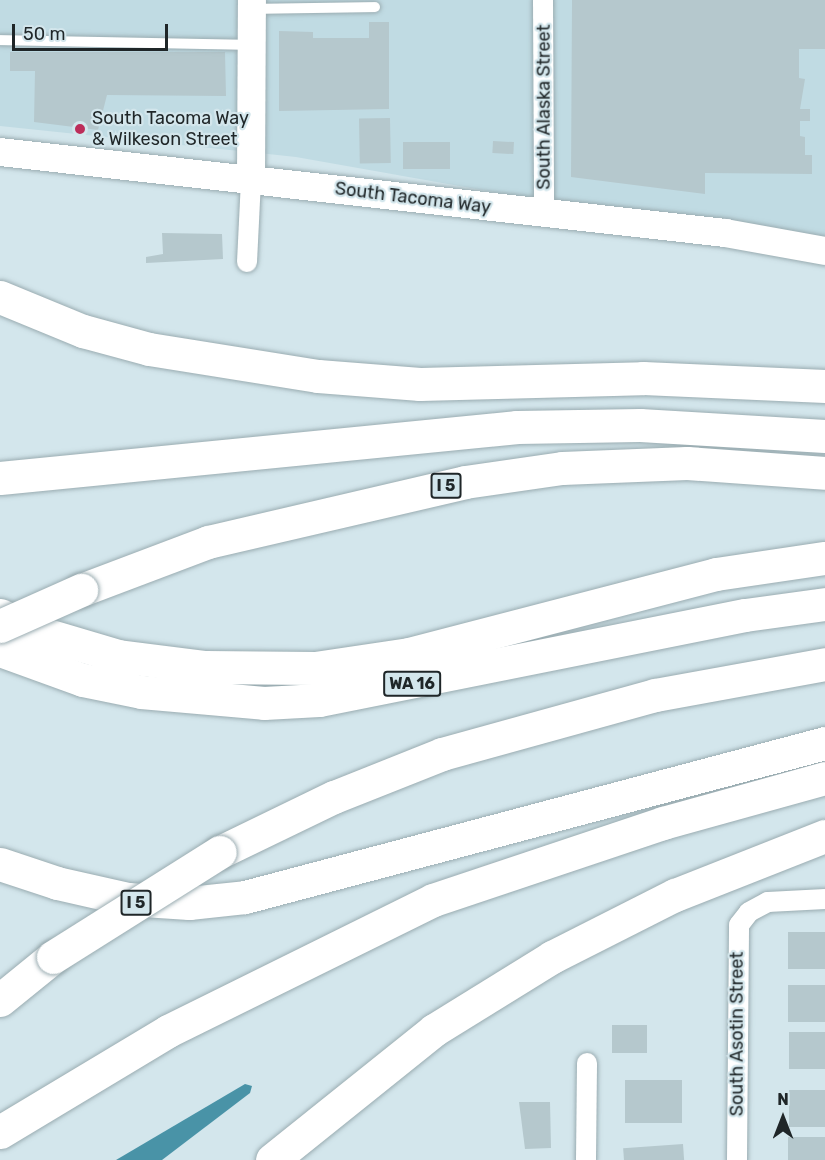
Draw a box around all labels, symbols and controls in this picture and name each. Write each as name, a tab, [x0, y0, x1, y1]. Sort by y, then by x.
scale bar	[15, 12, 171, 50]
text: 50 m	[23, 23, 66, 45]
street label: South Alaska Street	[533, 24, 555, 190]
place label: South Tacoma Way & Wilkeson Street	[92, 108, 250, 150]
marker: South Tacoma Way & Wilkeson Street	[73, 122, 87, 136]
street label: South Tacoma Way	[333, 178, 493, 218]
road number: I 5	[430, 473, 462, 499]
road number: WA 16	[382, 671, 442, 697]
road number: I 5	[120, 890, 152, 916]
street label: South Asotin Street	[726, 951, 748, 1117]
north arrow	[753, 1088, 813, 1148]
text: N	[777, 1090, 789, 1109]

